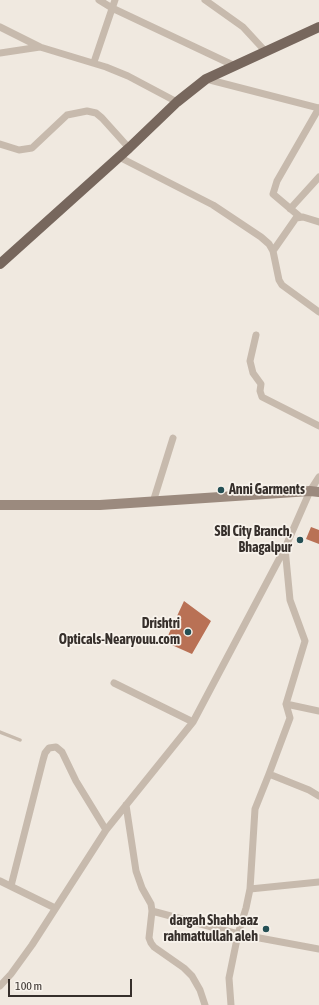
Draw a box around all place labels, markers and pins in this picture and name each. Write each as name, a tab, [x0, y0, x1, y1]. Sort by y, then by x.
place label: Anni Garments	[229, 482, 305, 498]
marker: Anni Garments	[216, 485, 226, 495]
place label: SBI City Branch, Bhagalpur	[215, 524, 292, 556]
marker: SBI City Branch, Bhagalpur	[295, 535, 305, 545]
place label: Drishtri Opticals-Nearyouu.com	[59, 616, 180, 648]
marker: Drishtri Opticals-Nearyouu.com	[183, 627, 193, 637]
place label: dargah Shahbaaz rahmattullah aleh	[164, 913, 258, 946]
marker: dargah Shahbaaz rahmattullah aleh	[261, 924, 271, 934]

